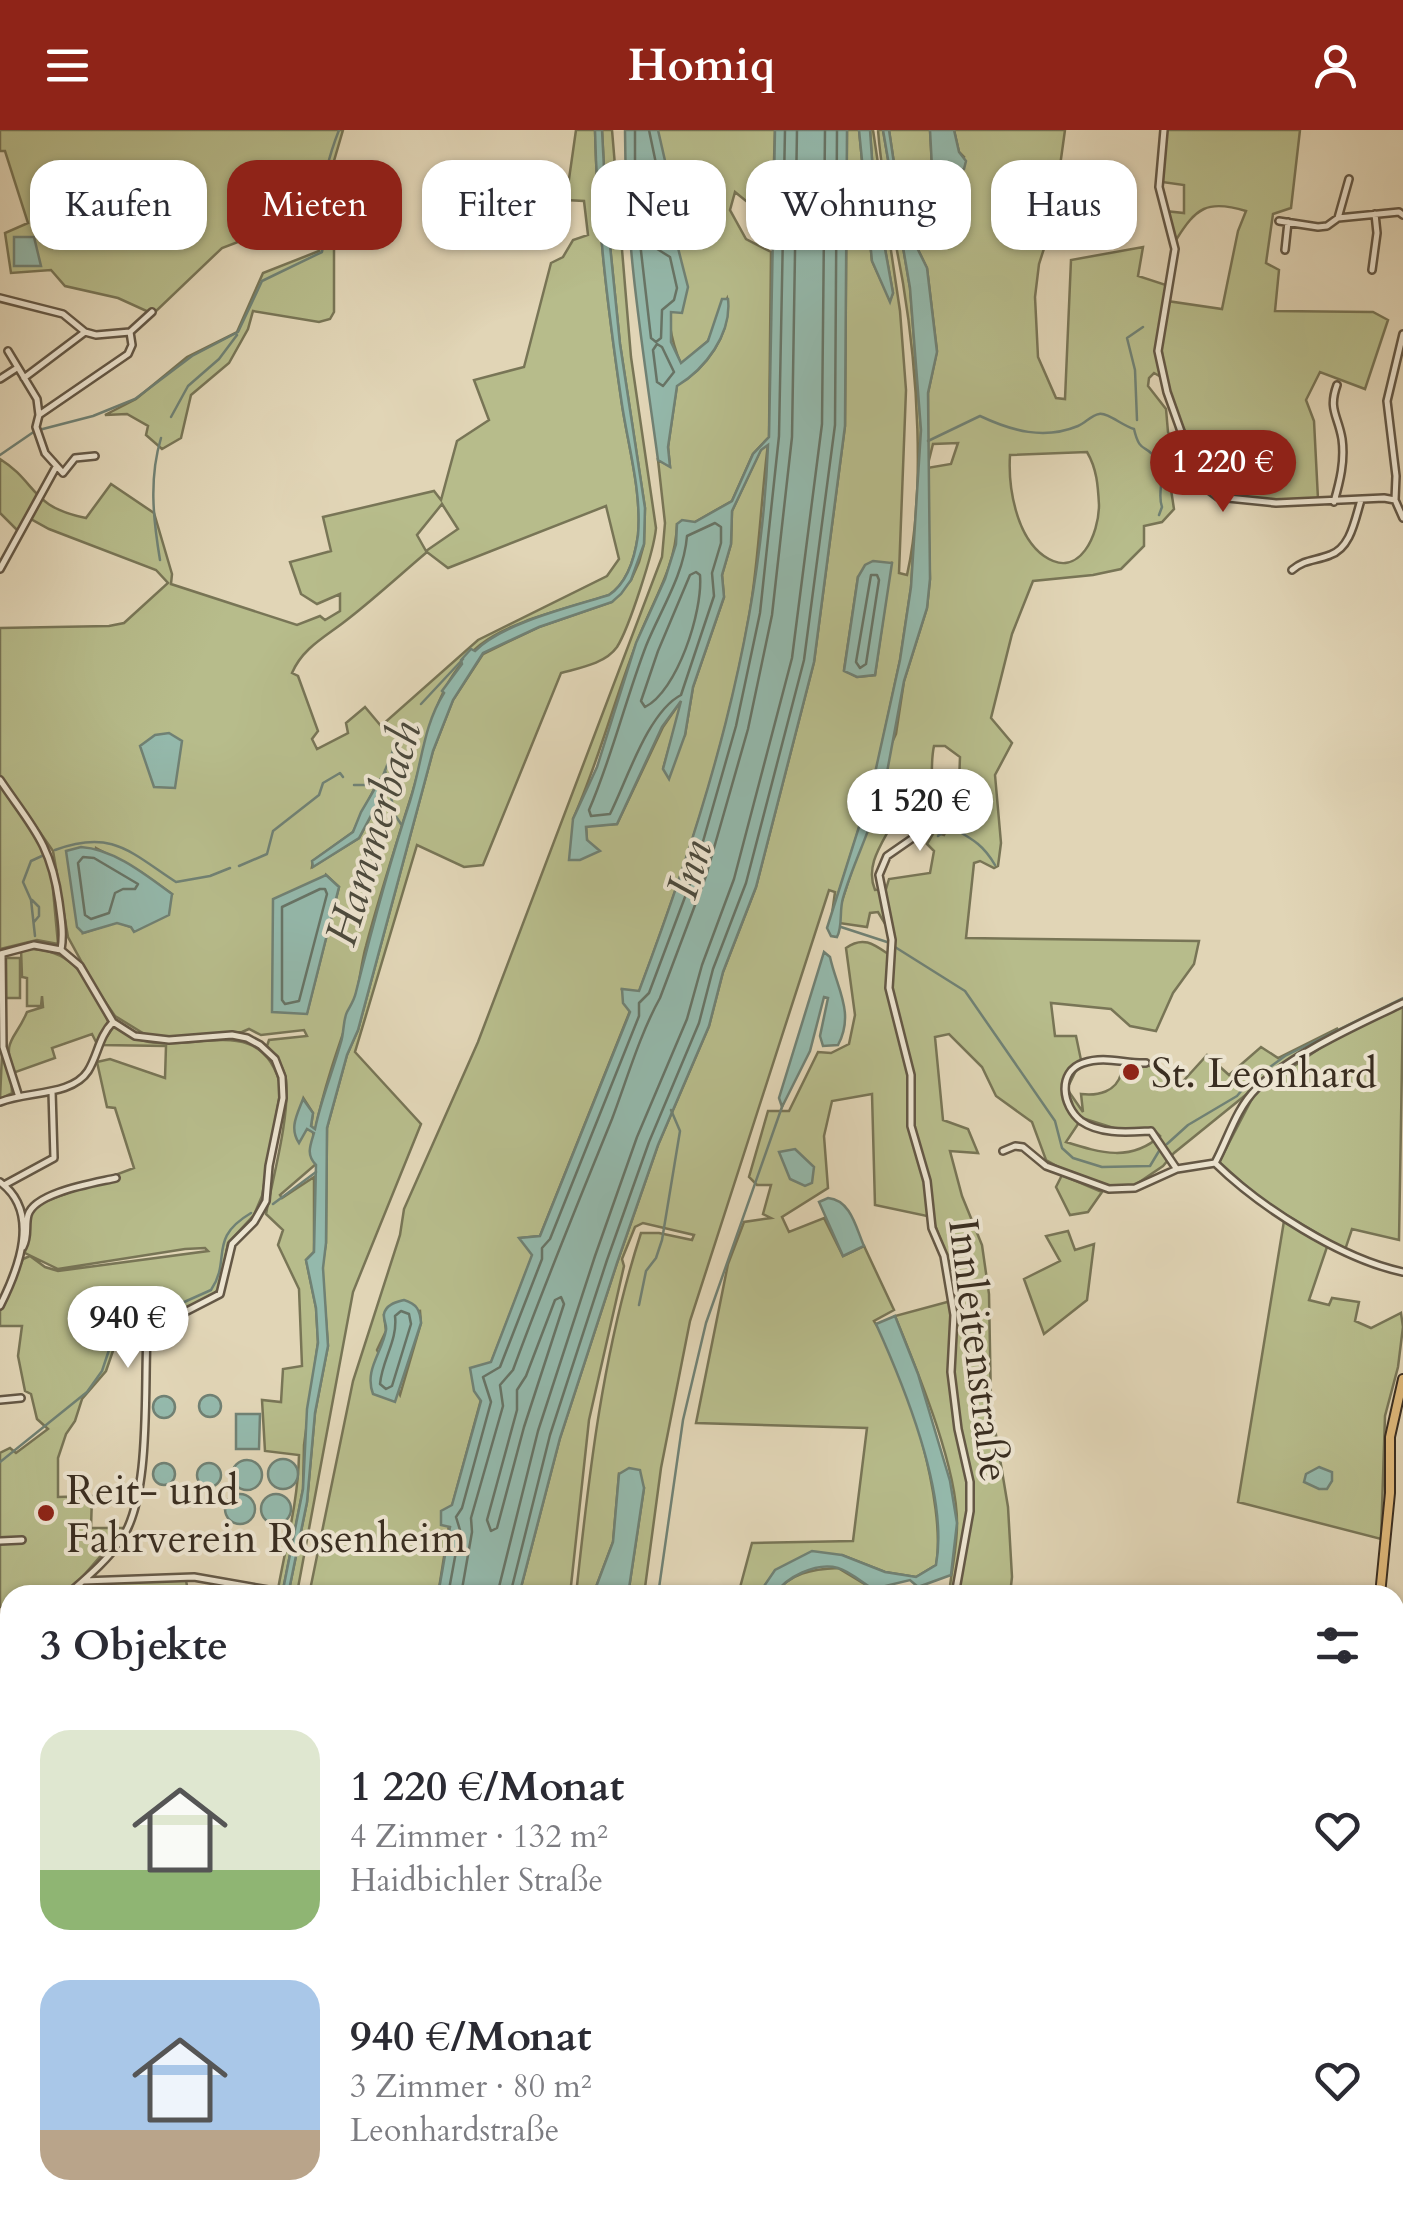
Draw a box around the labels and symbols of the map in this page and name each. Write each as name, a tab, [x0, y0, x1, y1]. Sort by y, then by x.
pin: 1 220 €	[1131, 430, 1315, 515]
water label: Hammerbach	[310, 713, 437, 953]
pin: 1 520 €	[828, 769, 1012, 854]
water label: Inn	[652, 832, 727, 906]
place label: St. Leonhard	[1151, 1045, 1377, 1102]
marker: St. Leonhard	[1120, 1061, 1142, 1083]
street label: Innleitenstraße	[934, 1215, 1023, 1485]
pin: 940 €	[58, 1286, 198, 1371]
place label: Reit- und Fahrverein Rosenheim	[66, 1462, 467, 1567]
marker: Reit- und Fahrverein Rosenheim	[35, 1502, 57, 1524]

